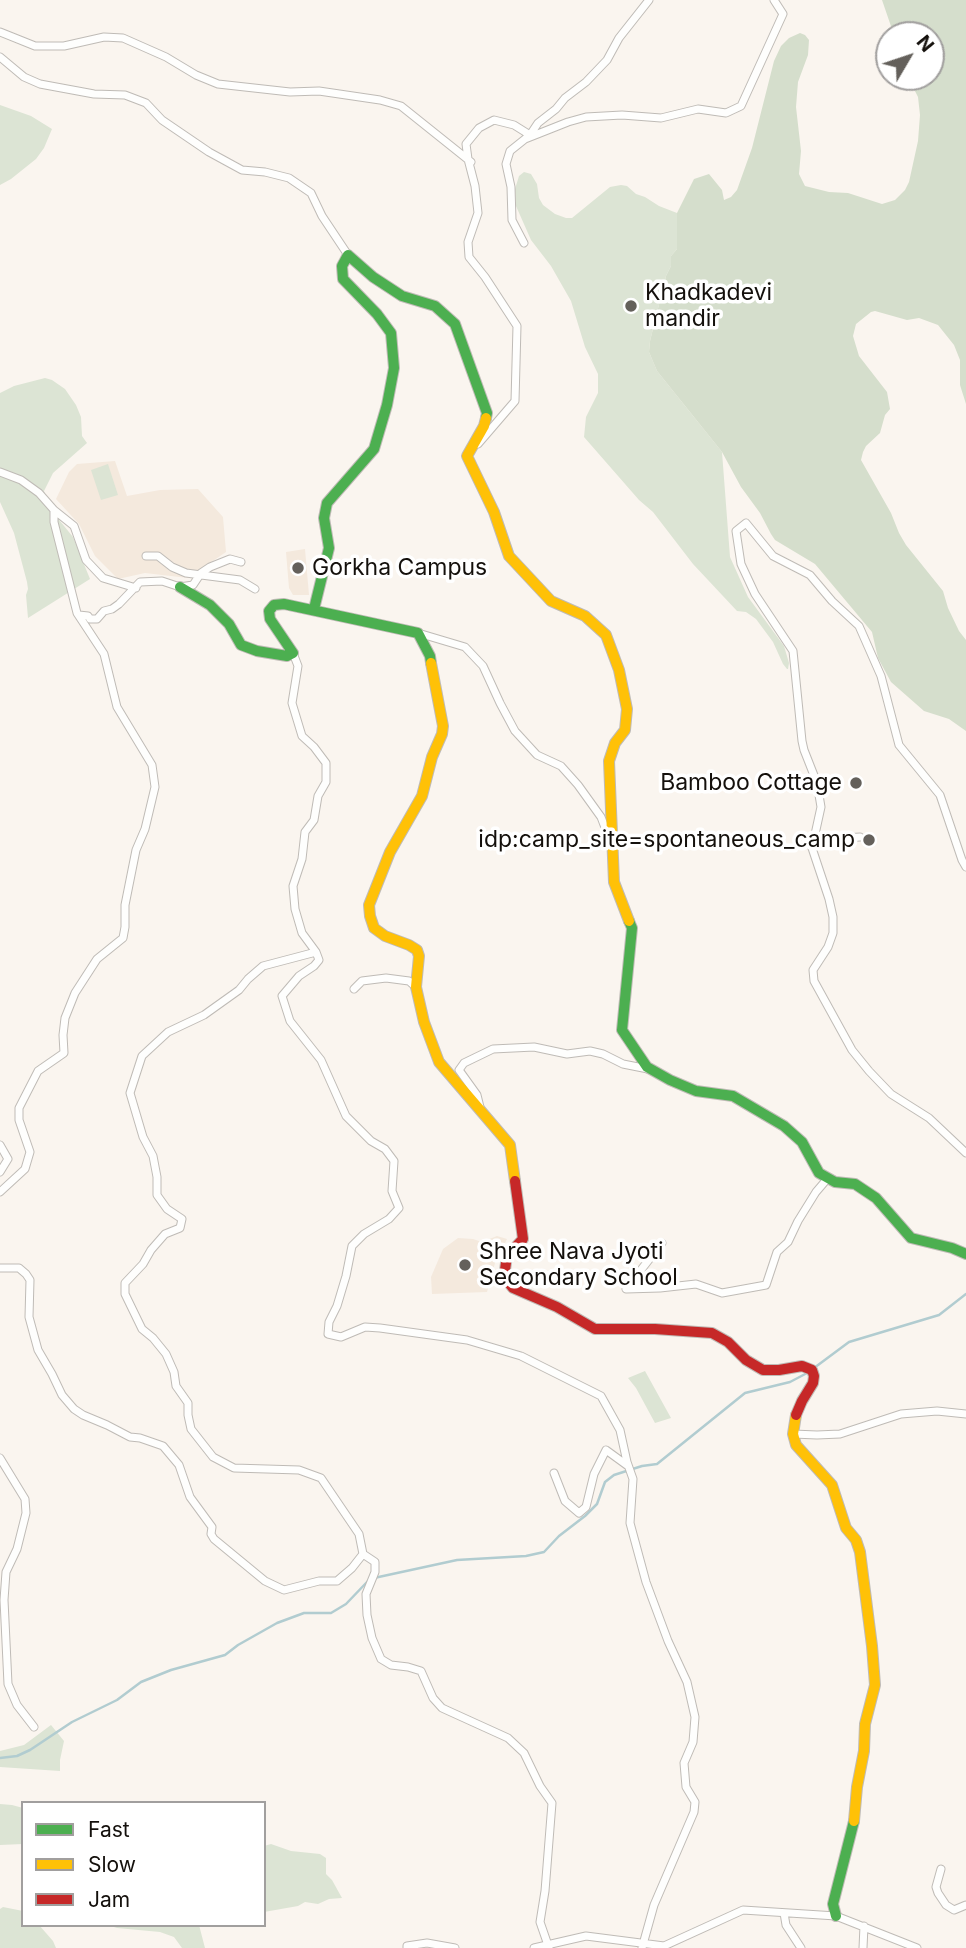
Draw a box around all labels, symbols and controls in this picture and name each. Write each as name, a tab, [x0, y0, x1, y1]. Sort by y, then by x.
north arrow	[875, 21, 945, 91]
text: N	[912, 31, 939, 57]
place label: Khadkadevi mandir	[645, 279, 772, 333]
marker: Khadkadevi mandir	[623, 298, 639, 314]
place label: Gorkha Campus	[312, 554, 487, 582]
marker: Gorkha Campus	[290, 560, 306, 576]
place label: Bamboo Cottage	[660, 769, 842, 797]
marker: Bamboo Cottage	[848, 775, 864, 791]
place label: idp:camp_site=spontaneous_camp	[478, 826, 855, 854]
marker: idp:camp_site=spontaneous_camp	[861, 832, 877, 848]
place label: Shree Nava Jyoti Secondary School	[479, 1238, 678, 1292]
marker: Shree Nava Jyoti Secondary School	[457, 1257, 473, 1273]
legend	[21, 1801, 266, 1927]
text: Fast	[88, 1817, 130, 1842]
text: Slow	[88, 1852, 136, 1877]
text: Jam	[88, 1887, 130, 1912]

